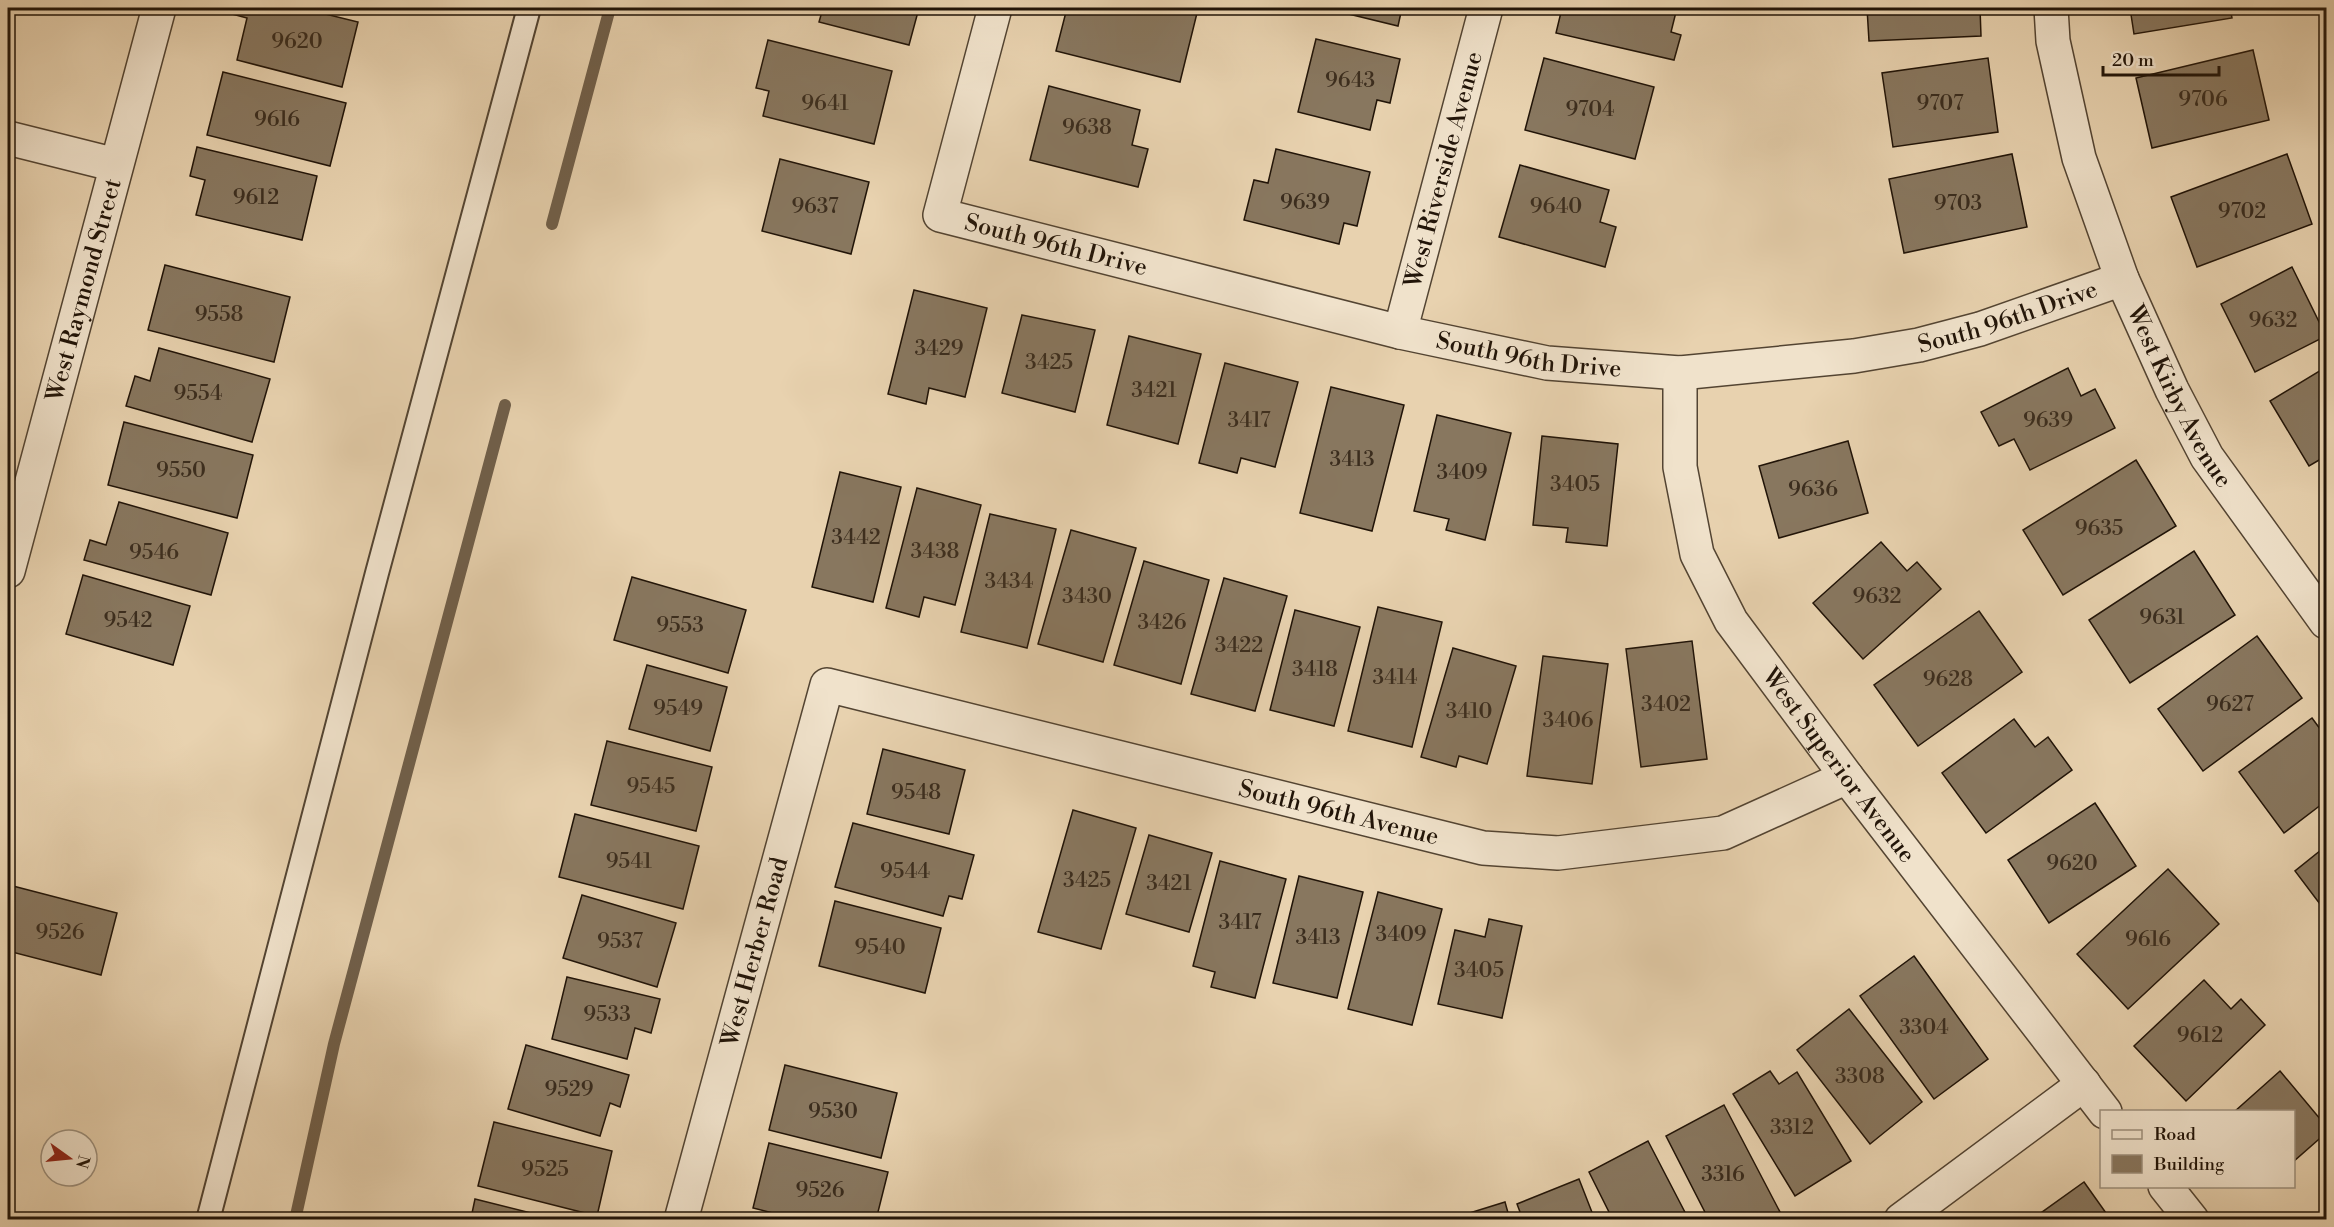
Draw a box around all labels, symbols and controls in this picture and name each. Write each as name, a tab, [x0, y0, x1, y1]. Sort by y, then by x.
house number: 9620	[271, 29, 323, 55]
scale bar	[2103, 39, 2218, 77]
street label: West Riverside Avenue	[1398, 48, 1490, 292]
text: 20 m	[2112, 49, 2154, 72]
house number: 9643	[1325, 68, 1375, 94]
house number: 9706	[2178, 87, 2228, 113]
house number: 9641	[801, 91, 849, 117]
house number: 9707	[1916, 91, 1964, 117]
house number: 9704	[1565, 97, 1615, 123]
house number: 9616	[254, 107, 300, 133]
house number: 9638	[1062, 115, 1112, 141]
street label: West Raymond Street	[40, 175, 129, 406]
house number: 9612	[233, 185, 279, 211]
house number: 9639	[1280, 190, 1330, 216]
house number: 9703	[1934, 191, 1982, 217]
house number: 9637	[791, 194, 839, 220]
house number: 9640	[1530, 194, 1582, 220]
house number: 9702	[2218, 199, 2266, 225]
street label: South 96th Drive	[961, 208, 1150, 283]
street label: South 96th Drive	[1915, 275, 2102, 361]
street label: West Kirby Avenue	[2119, 300, 2238, 494]
house number: 9558	[195, 302, 243, 328]
house number: 9632	[2248, 308, 2298, 334]
street label: South 96th Drive	[1433, 326, 1622, 385]
house number: 3429	[914, 336, 964, 362]
house number: 3425	[1025, 350, 1073, 376]
house number: 3421	[1131, 378, 1177, 404]
house number: 9554	[174, 381, 222, 407]
house number: 3417	[1228, 408, 1271, 434]
house number: 9639	[2023, 408, 2073, 434]
house number: 3413	[1329, 447, 1375, 473]
house number: 9550	[156, 458, 206, 484]
house number: 3409	[1436, 460, 1488, 486]
house number: 3405	[1550, 472, 1600, 498]
house number: 9636	[1788, 477, 1838, 503]
house number: 9635	[2075, 516, 2123, 542]
house number: 3442	[831, 525, 881, 551]
house number: 3438	[911, 539, 959, 565]
house number: 9546	[129, 540, 179, 566]
house number: 3434	[985, 569, 1033, 595]
house number: 3430	[1062, 584, 1112, 610]
house number: 9632	[1852, 584, 1902, 610]
house number: 9631	[2139, 605, 2185, 631]
house number: 9542	[103, 608, 153, 634]
house number: 3426	[1137, 610, 1187, 636]
house number: 9553	[656, 613, 704, 639]
house number: 3422	[1215, 633, 1263, 659]
house number: 3418	[1292, 657, 1338, 683]
street label: West Superior Avenue	[1754, 661, 1922, 869]
house number: 3414	[1372, 665, 1418, 691]
house number: 9628	[1923, 667, 1973, 693]
house number: 3402	[1641, 692, 1691, 718]
house number: 9627	[2206, 692, 2254, 718]
house number: 9549	[653, 696, 703, 722]
house number: 3410	[1446, 699, 1492, 725]
house number: 3406	[1542, 708, 1594, 734]
house number: 9545	[627, 774, 675, 800]
street label: South 96th Avenue	[1235, 774, 1442, 852]
house number: 9548	[891, 780, 941, 806]
house number: 9541	[606, 849, 652, 875]
house number: 9620	[2046, 851, 2098, 877]
street label: West Herber Road	[715, 854, 795, 1051]
house number: 9544	[880, 859, 930, 885]
house number: 3425	[1063, 868, 1111, 894]
house number: 3421	[1146, 871, 1192, 897]
house number: 3417	[1219, 910, 1262, 936]
house number: 9526	[36, 920, 85, 946]
house number: 3409	[1375, 922, 1427, 948]
house number: 3413	[1295, 925, 1341, 951]
house number: 9616	[2125, 927, 2171, 953]
house number: 9537	[597, 929, 643, 955]
house number: 9540	[854, 935, 906, 961]
house number: 3405	[1454, 958, 1504, 984]
house number: 9533	[583, 1002, 631, 1028]
house number: 3304	[1899, 1015, 1949, 1041]
house number: 9612	[2177, 1023, 2223, 1049]
house number: 3308	[1835, 1064, 1885, 1090]
house number: 9529	[545, 1077, 594, 1103]
house number: 9530	[808, 1099, 858, 1125]
legend	[2100, 1110, 2295, 1188]
house number: 3312	[1770, 1115, 1814, 1141]
text: Road	[2154, 1123, 2197, 1146]
north arrow	[39, 1128, 99, 1188]
text: N	[71, 1153, 94, 1171]
text: Building	[2153, 1153, 2225, 1176]
house number: 9525	[521, 1157, 569, 1183]
house number: 3316	[1701, 1162, 1745, 1188]
house number: 9526	[796, 1178, 845, 1204]

